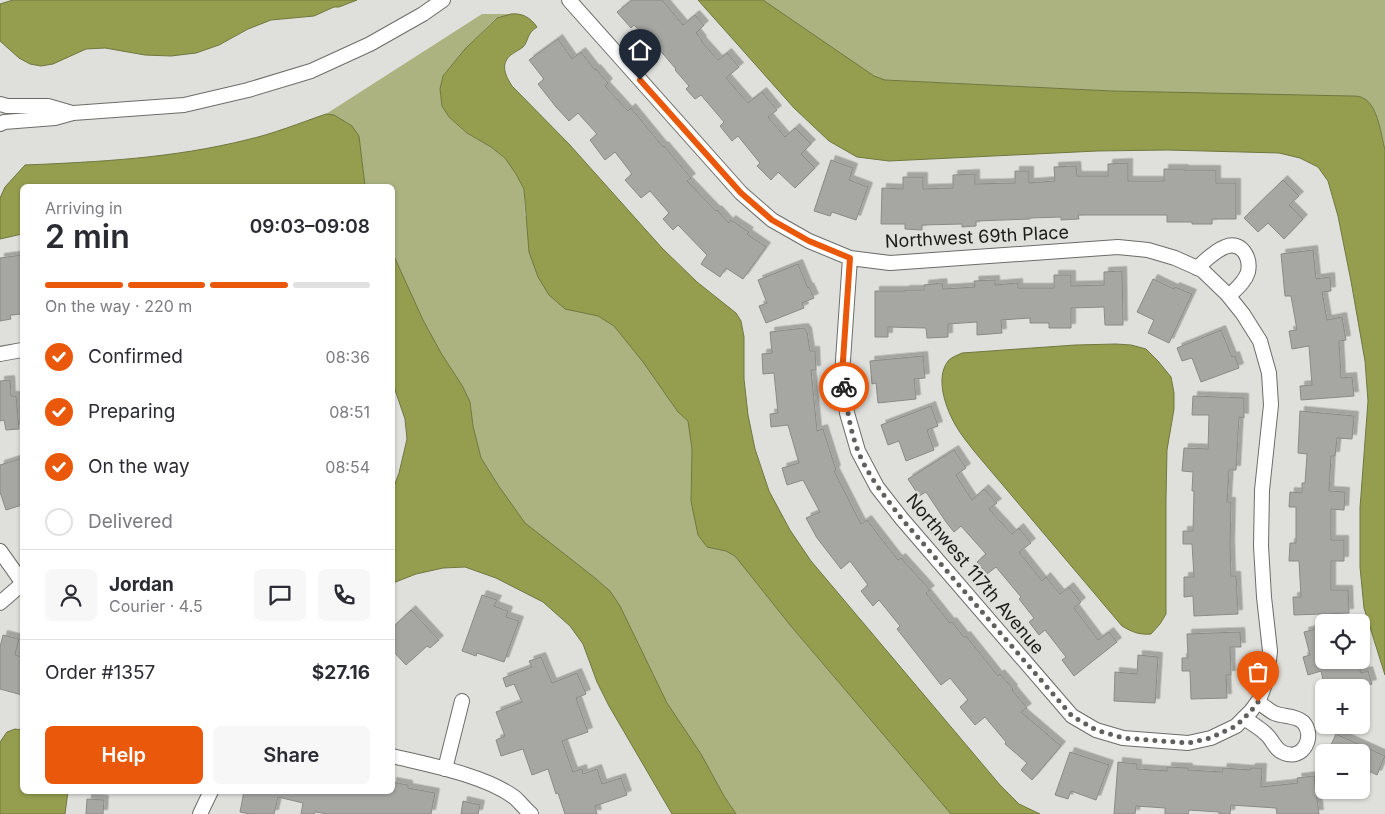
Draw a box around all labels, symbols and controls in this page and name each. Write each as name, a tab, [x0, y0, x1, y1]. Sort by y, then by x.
pin	[619, 29, 661, 80]
icon: home	[626, 36, 654, 64]
text: Arriving in	[45, 198, 122, 218]
text: 09:03–09:08	[250, 215, 370, 238]
text: 2 min	[45, 217, 130, 256]
street label: Northwest 69th Place	[884, 221, 1070, 252]
text: On the way · 220 m	[45, 296, 192, 316]
icon: check	[45, 343, 73, 371]
text: Confirmed	[88, 345, 183, 368]
text: 08:36	[326, 347, 370, 367]
courier	[819, 362, 869, 412]
icon: bike	[830, 373, 858, 401]
icon: check	[45, 398, 73, 426]
text: Preparing	[88, 400, 175, 423]
text: 08:51	[329, 402, 370, 422]
icon: check	[45, 453, 73, 481]
text: On the way	[88, 455, 190, 478]
text: 08:54	[325, 457, 370, 477]
street label: Northwest 117th Avenue	[902, 489, 1049, 658]
text: Delivered	[88, 510, 173, 533]
button: person	[45, 569, 97, 621]
button: chat	[254, 569, 306, 621]
button: phone	[318, 569, 370, 621]
text: Jordan	[109, 573, 174, 596]
text: Courier · 4.5	[109, 596, 203, 616]
map controls	[1315, 614, 1370, 799]
button: locate	[1315, 614, 1370, 669]
pin	[1237, 651, 1279, 702]
icon: bag	[1244, 658, 1272, 686]
text: Order #1357	[45, 661, 155, 684]
text: $27.16	[312, 661, 370, 684]
button: +	[1315, 679, 1370, 734]
button: Help	[45, 726, 203, 784]
button: Share	[213, 726, 370, 784]
button: −	[1315, 744, 1370, 799]

